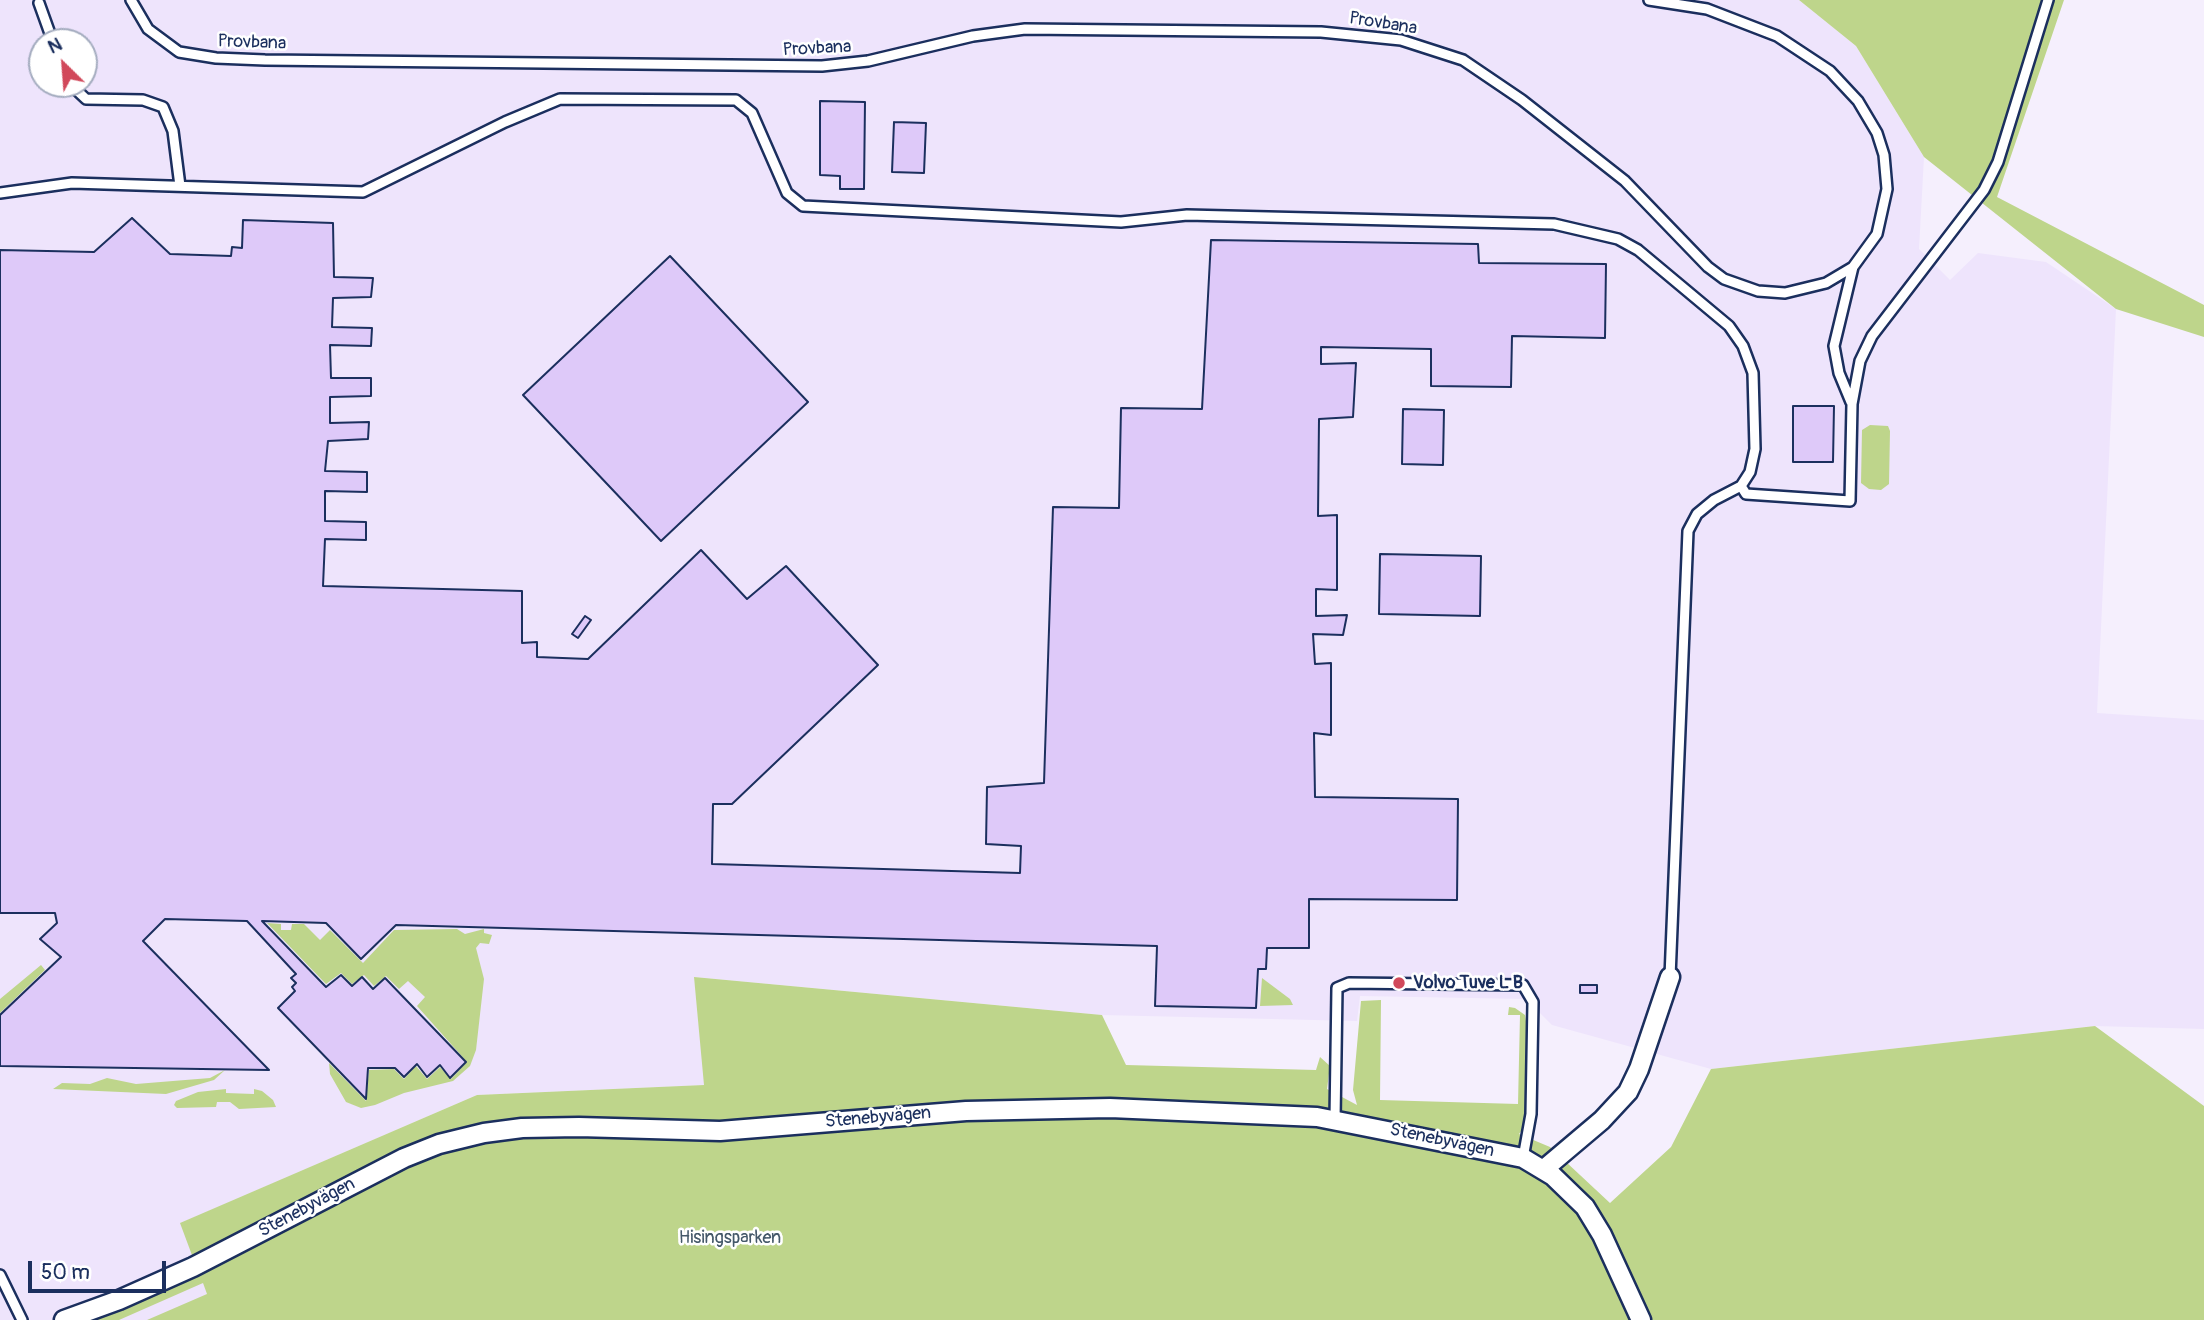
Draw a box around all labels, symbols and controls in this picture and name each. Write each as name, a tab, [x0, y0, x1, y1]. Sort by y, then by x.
street label: Provbana	[1347, 8, 1419, 40]
north arrow	[28, 28, 98, 98]
street label: Provbana	[217, 31, 287, 55]
text: N	[44, 32, 66, 59]
street label: Provbana	[782, 36, 852, 62]
place label: Volvo Tuve L B	[1413, 972, 1523, 994]
marker: Volvo Tuve L B	[1391, 975, 1407, 991]
street label: Stenebyvägen	[824, 1103, 932, 1133]
street label: Stenebyvägen	[1388, 1119, 1496, 1163]
street label: Stenebyvägen	[255, 1174, 359, 1242]
park label: Hisingsparken	[679, 1227, 781, 1249]
scale bar	[32, 1246, 170, 1290]
text: 50 m	[41, 1259, 90, 1286]

